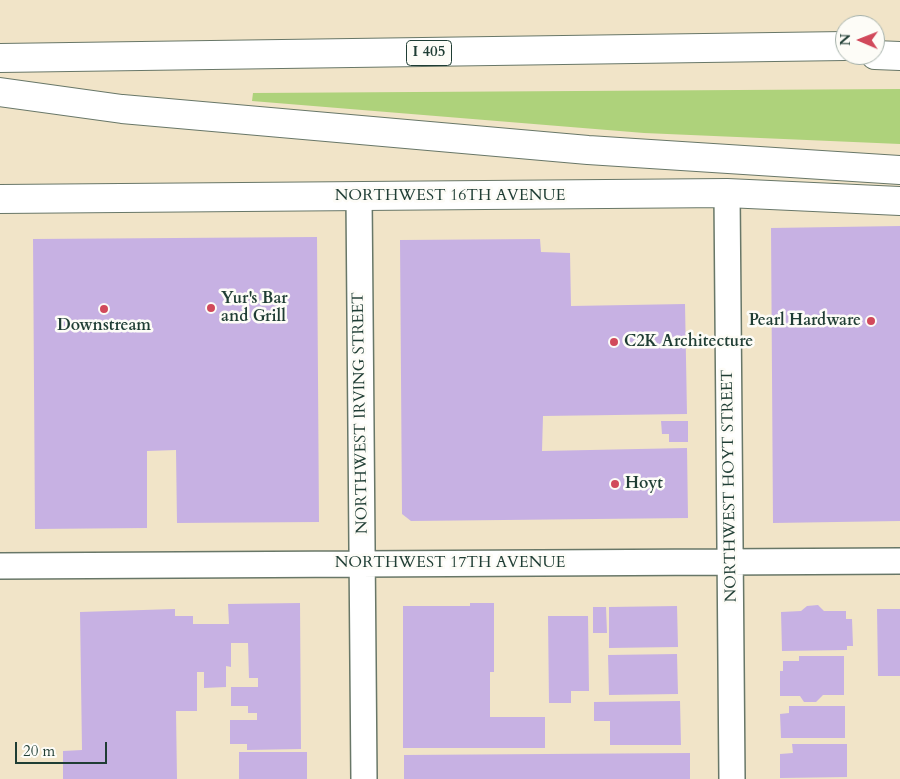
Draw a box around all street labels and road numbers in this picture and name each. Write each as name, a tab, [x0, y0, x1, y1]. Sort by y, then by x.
road number: I 405	[406, 40, 452, 66]
street label: NORTHWEST 16TH AVENUE	[335, 186, 565, 206]
street label: NORTHWEST IRVING STREET	[349, 292, 373, 534]
street label: NORTHWEST HOYT STREET	[718, 369, 742, 603]
street label: NORTHWEST 17TH AVENUE	[335, 553, 565, 573]

